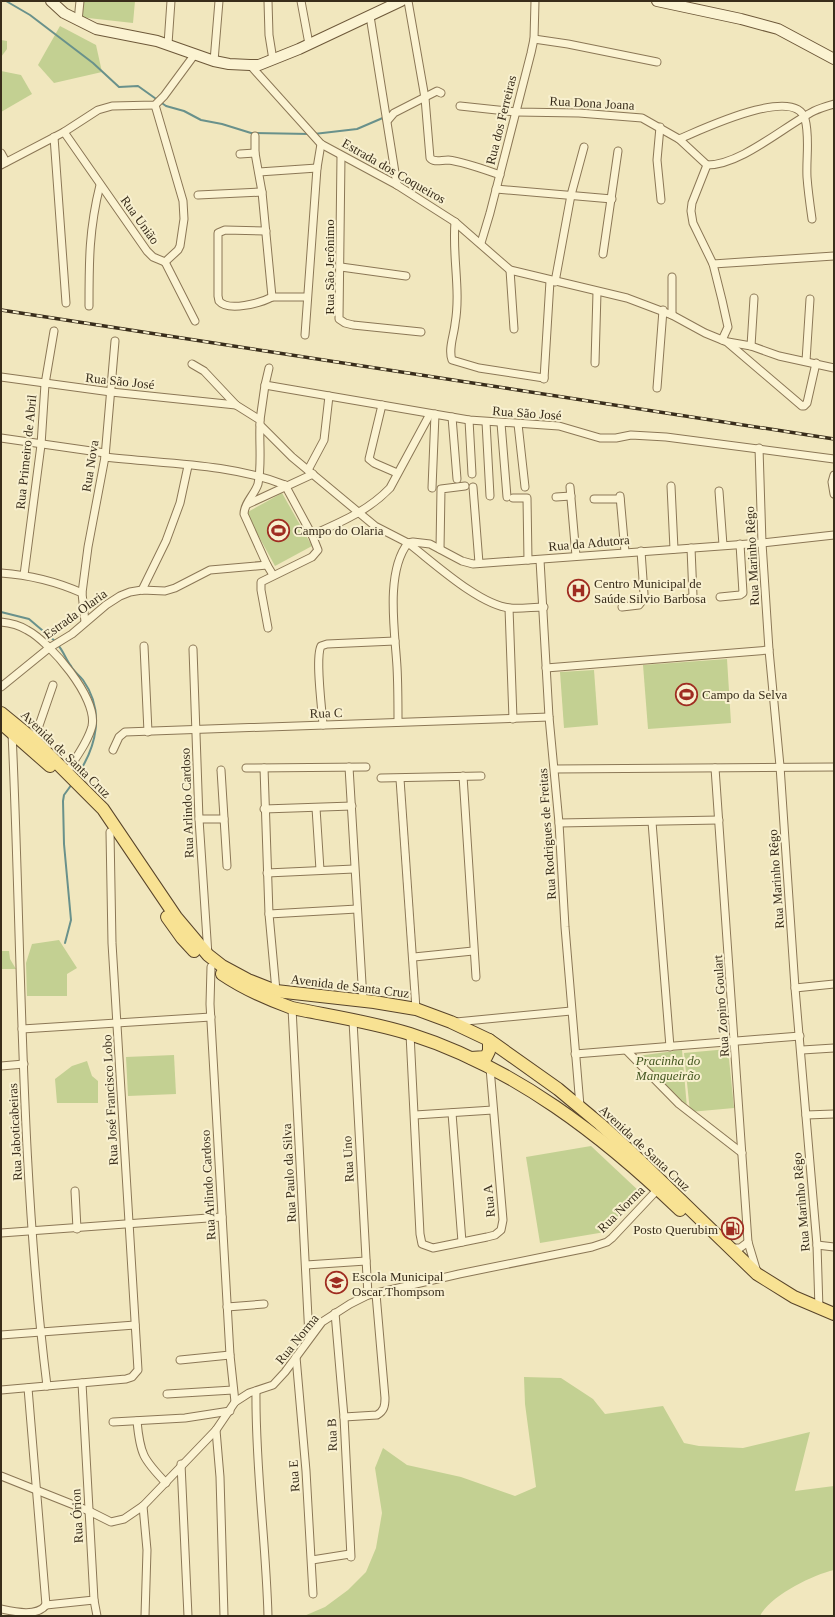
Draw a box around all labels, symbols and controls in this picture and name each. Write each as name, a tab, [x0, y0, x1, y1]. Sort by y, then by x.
street label: Rua dos Ferreiras	[483, 74, 519, 166]
street label: Rua Dona Joana	[549, 93, 635, 113]
street label: Estrada dos Coqueiros	[340, 135, 448, 207]
street label: Rua União	[117, 193, 163, 247]
street label: Rua São Jerônimo	[322, 219, 337, 315]
street label: Rua São José	[85, 370, 155, 392]
street label: Rua Primeiro de Abril	[13, 394, 40, 510]
street label: Rua São José	[492, 403, 562, 423]
street label: Rua Nova	[78, 439, 102, 493]
street label: Rua Marinho Rêgo	[742, 506, 762, 606]
sports icon: Campo do Olaria	[266, 517, 292, 543]
place label: Campo do Olaria	[294, 523, 384, 538]
street label: Rua da Adutora	[548, 532, 631, 554]
place label: Centro Municipal de Saúde Silvio Barbosa	[594, 576, 706, 606]
hospital icon: Centro Municipal de Saúde Silvio Barbosa	[565, 577, 591, 603]
street label: Estrada Olaria	[40, 586, 110, 642]
sports icon: Campo da Selva	[674, 681, 700, 707]
place label: Campo da Selva	[702, 687, 787, 702]
street label: Rua C	[309, 705, 343, 721]
street label: Avenida de Santa Cruz	[18, 707, 114, 801]
street label: Rua Arlindo Cardoso	[178, 748, 196, 858]
street label: Rua Rodrigues de Freitas	[535, 768, 559, 900]
street label: Rua Marinho Rêgo	[765, 829, 787, 929]
street label: Rua Zopiro Goulart	[710, 954, 732, 1058]
street label: Avenida de Santa Cruz	[290, 971, 410, 1001]
street label: Rua José Francisco Lobo	[99, 1034, 121, 1166]
park label: Pracinha do Mangueirão	[635, 1053, 701, 1083]
street label: Rua Jaboticabeiras	[5, 1083, 25, 1181]
street label: Avenida de Santa Cruz	[596, 1102, 694, 1194]
street label: Rua Paulo da Silva	[279, 1123, 299, 1223]
street label: Rua Arlindo Cardoso	[198, 1129, 218, 1241]
street label: Rua Uno	[339, 1135, 357, 1183]
street label: Rua Marinho Rêgo	[789, 1152, 813, 1252]
street label: Rua Norma	[594, 1182, 648, 1236]
street label: Rua A	[480, 1183, 498, 1218]
fuel station icon: Posto Querubim	[720, 1216, 746, 1242]
place label: Posto Querubim	[633, 1222, 718, 1237]
place label: Escola Municipal Oscar Thompsom	[352, 1269, 445, 1299]
school or university icon: Escola Municipal Oscar Thompsom	[324, 1270, 350, 1296]
street label: Rua Norma	[272, 1311, 322, 1367]
street label: Rua B	[324, 1418, 340, 1452]
street label: Rua E	[285, 1459, 303, 1493]
street label: Rua Órion	[68, 1488, 86, 1544]

